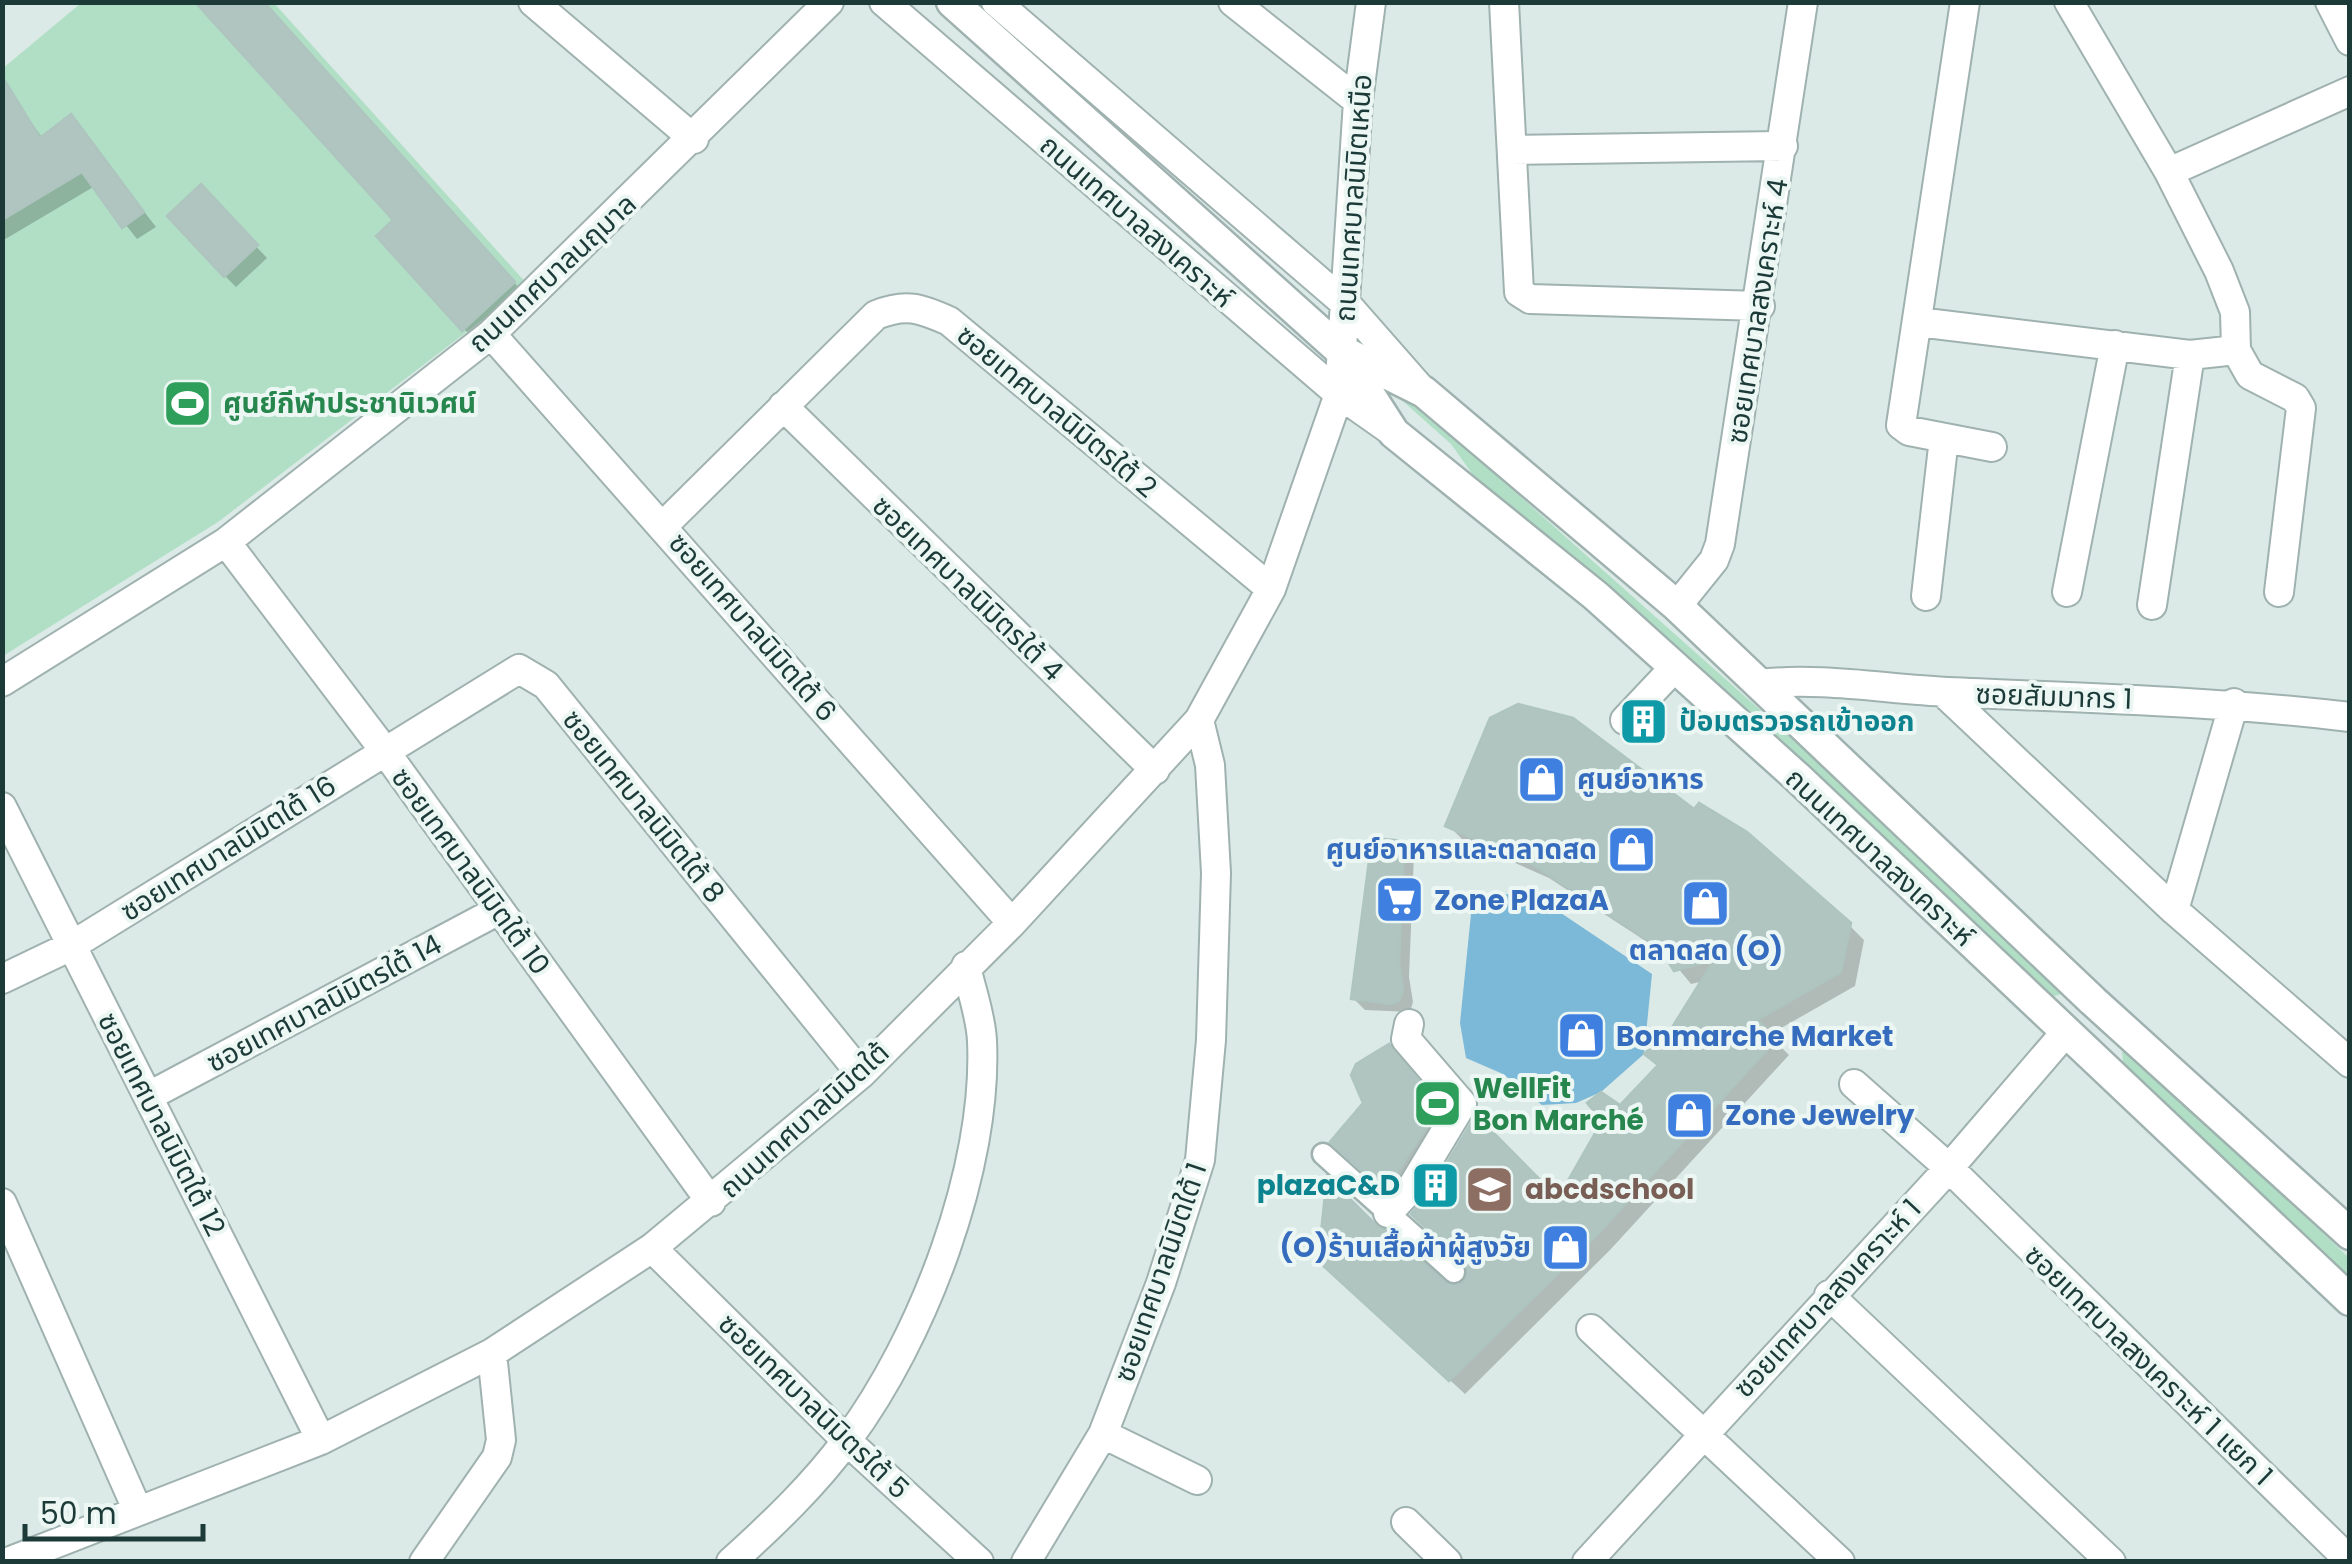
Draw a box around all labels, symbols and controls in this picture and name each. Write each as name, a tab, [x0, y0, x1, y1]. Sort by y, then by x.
street label: ถนนเทศบาลนิมิตเหนือ	[1325, 73, 1382, 323]
street label: ถนนเทศบาลสงเคราะห์	[1031, 126, 1243, 317]
street label: ซอยเทศบาลสงเคราะห์ 4	[1717, 176, 1798, 446]
street label: ถนนเทศบาลนฤมาล	[460, 185, 645, 362]
street label: ซอยเทศบาลนิมิตรใต้ 2	[948, 316, 1165, 507]
sports icon: ศูนย์กีฬาประชานิเวศน์	[162, 377, 214, 429]
place label: ศูนย์กีฬาประชานิเวศน์	[223, 384, 476, 423]
street label: ซอยเทศบาลนิมิตรใต้ 4	[863, 487, 1072, 690]
street label: ซอยเทศบาลนิมิตใต้ 6	[660, 525, 846, 730]
street label: ซอยสัมมากร 1	[1975, 674, 2133, 719]
building icon: ป้อมตรวจรถเข้าออก	[1618, 695, 1670, 747]
street label: ซอยเทศบาลนิมิตใต้ 8	[553, 701, 734, 911]
place label: ป้อมตรวจรถเข้าออก	[1679, 702, 1914, 741]
shop icon: ศูนย์อาหาร	[1516, 753, 1568, 805]
street label: ถนนเทศบาลสงเคราะห์	[1777, 759, 1983, 956]
street label: ซอยเทศบาลนิมิตใต้ 10	[382, 760, 559, 983]
place label: ศูนย์อาหาร	[1577, 760, 1704, 799]
street label: ซอยเทศบาลนิมิตใต้ 16	[113, 766, 344, 931]
shop icon: ศูนย์อาหารและตลาดสด	[1606, 823, 1658, 875]
place label: ศูนย์อาหารและตลาดสด	[1326, 830, 1597, 869]
supermarket icon: Zone PlazaA	[1373, 874, 1425, 926]
shop icon: ตลาดสด (O)	[1680, 877, 1732, 929]
place label: Zone PlazaA	[1434, 881, 1609, 920]
street label: ซอยเทศบาลนิมิตรใต้ 14	[200, 925, 449, 1082]
place label: ตลาดสด (O)	[1629, 931, 1783, 970]
street label: ซอยเทศบาลนิมิตใต้ 12	[88, 1006, 235, 1243]
shop icon: Bonmarche Market	[1555, 1010, 1607, 1062]
place label: Bonmarche Market	[1616, 1017, 1893, 1056]
street label: ถนนเทศบาลนิมิตใต้	[711, 1034, 898, 1207]
place label: WellFit Bon Marché	[1473, 1069, 1644, 1140]
sports icon: WellFit Bon Marché	[1412, 1078, 1464, 1130]
shop icon: Zone Jewelry	[1664, 1089, 1716, 1141]
place label: Zone Jewelry	[1725, 1096, 1915, 1135]
street label: ซอยเทศบาลนิมิตใต้ 1	[1105, 1157, 1216, 1387]
building icon: plazaC&D	[1409, 1159, 1461, 1211]
school or university icon: abcdschool	[1464, 1163, 1516, 1215]
place label: plazaC&D	[1257, 1166, 1400, 1205]
place label: abcdschool	[1525, 1170, 1694, 1209]
street label: ซอยเทศบาลสงเคราะห์ 1	[1725, 1190, 1930, 1406]
shop icon: (O)ร้านเสื้อผ้าผู้สูงวัย	[1540, 1221, 1592, 1273]
place label: (O)ร้านเสื้อผ้าผู้สูงวัย	[1280, 1227, 1531, 1267]
street label: ซอยเทศบาลสงเคราะห์ 1 แยก 1	[2016, 1236, 2281, 1495]
street label: ซอยเทศบาลนิมิตรใต้ 5	[709, 1305, 918, 1508]
scale bar	[25, 1479, 202, 1541]
text: 50 m	[40, 1492, 117, 1535]

